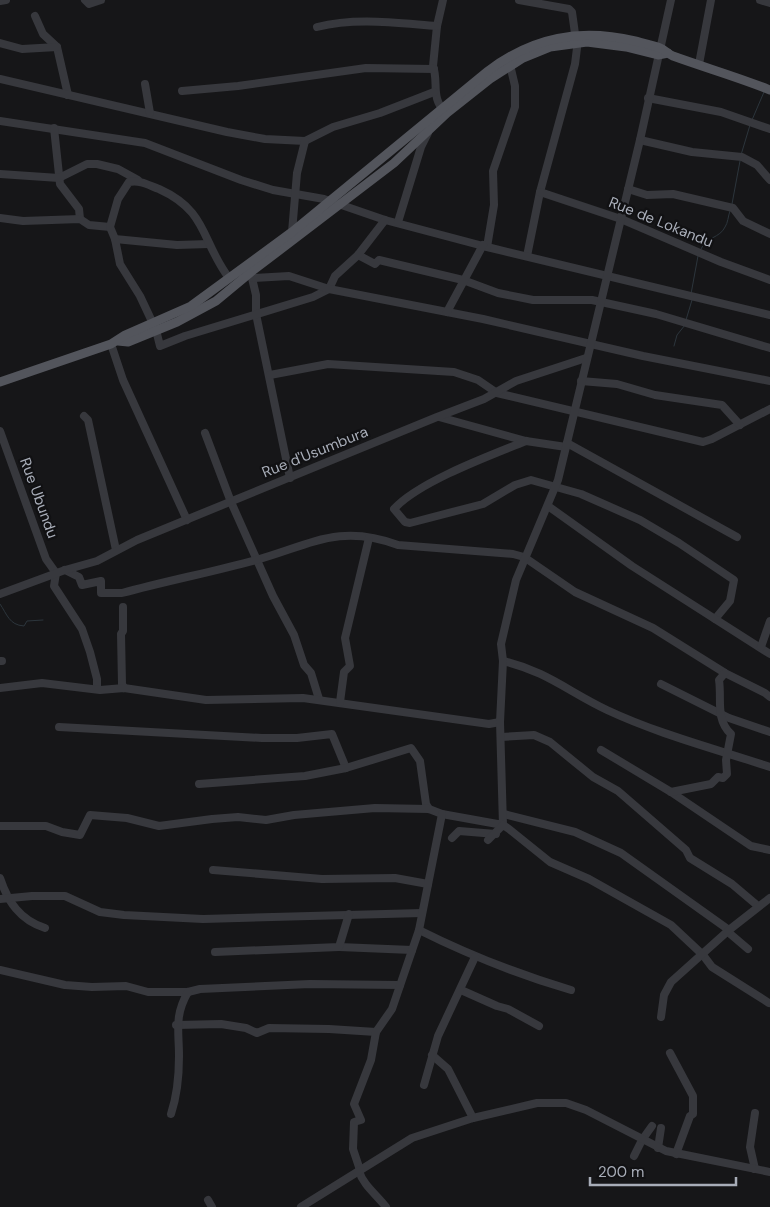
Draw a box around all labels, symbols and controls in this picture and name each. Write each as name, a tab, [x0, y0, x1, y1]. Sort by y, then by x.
street label: Rue de Lokandu	[606, 192, 716, 252]
street label: Rue d'Usumbura	[259, 422, 371, 482]
street label: Rue Ubundu	[15, 455, 63, 541]
scale bar	[590, 1154, 736, 1186]
text: 200 m	[598, 1162, 644, 1182]

